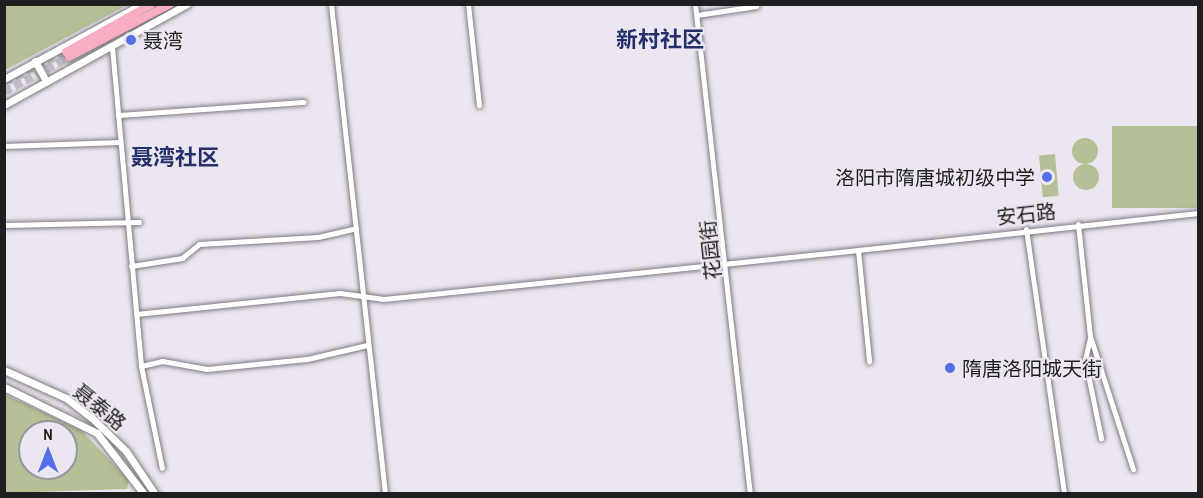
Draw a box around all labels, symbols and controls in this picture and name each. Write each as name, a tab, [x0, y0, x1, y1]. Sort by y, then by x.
district label: 新村社区	[616, 27, 704, 53]
place label: 聂湾	[143, 28, 183, 52]
marker: 聂湾	[124, 33, 138, 47]
district label: 聂湾社区	[131, 145, 219, 171]
place label: 洛阳市隋唐城初级中学	[835, 165, 1035, 189]
marker: 洛阳市隋唐城初级中学	[1040, 170, 1054, 184]
street label: 安石路	[995, 199, 1057, 229]
street label: 花园街	[695, 219, 725, 281]
place label: 隋唐洛阳城天街	[962, 356, 1102, 380]
marker: 隋唐洛阳城天街	[943, 361, 957, 375]
street label: 聂泰路	[69, 379, 131, 435]
north arrow	[18, 420, 78, 480]
text: N	[43, 423, 53, 445]

